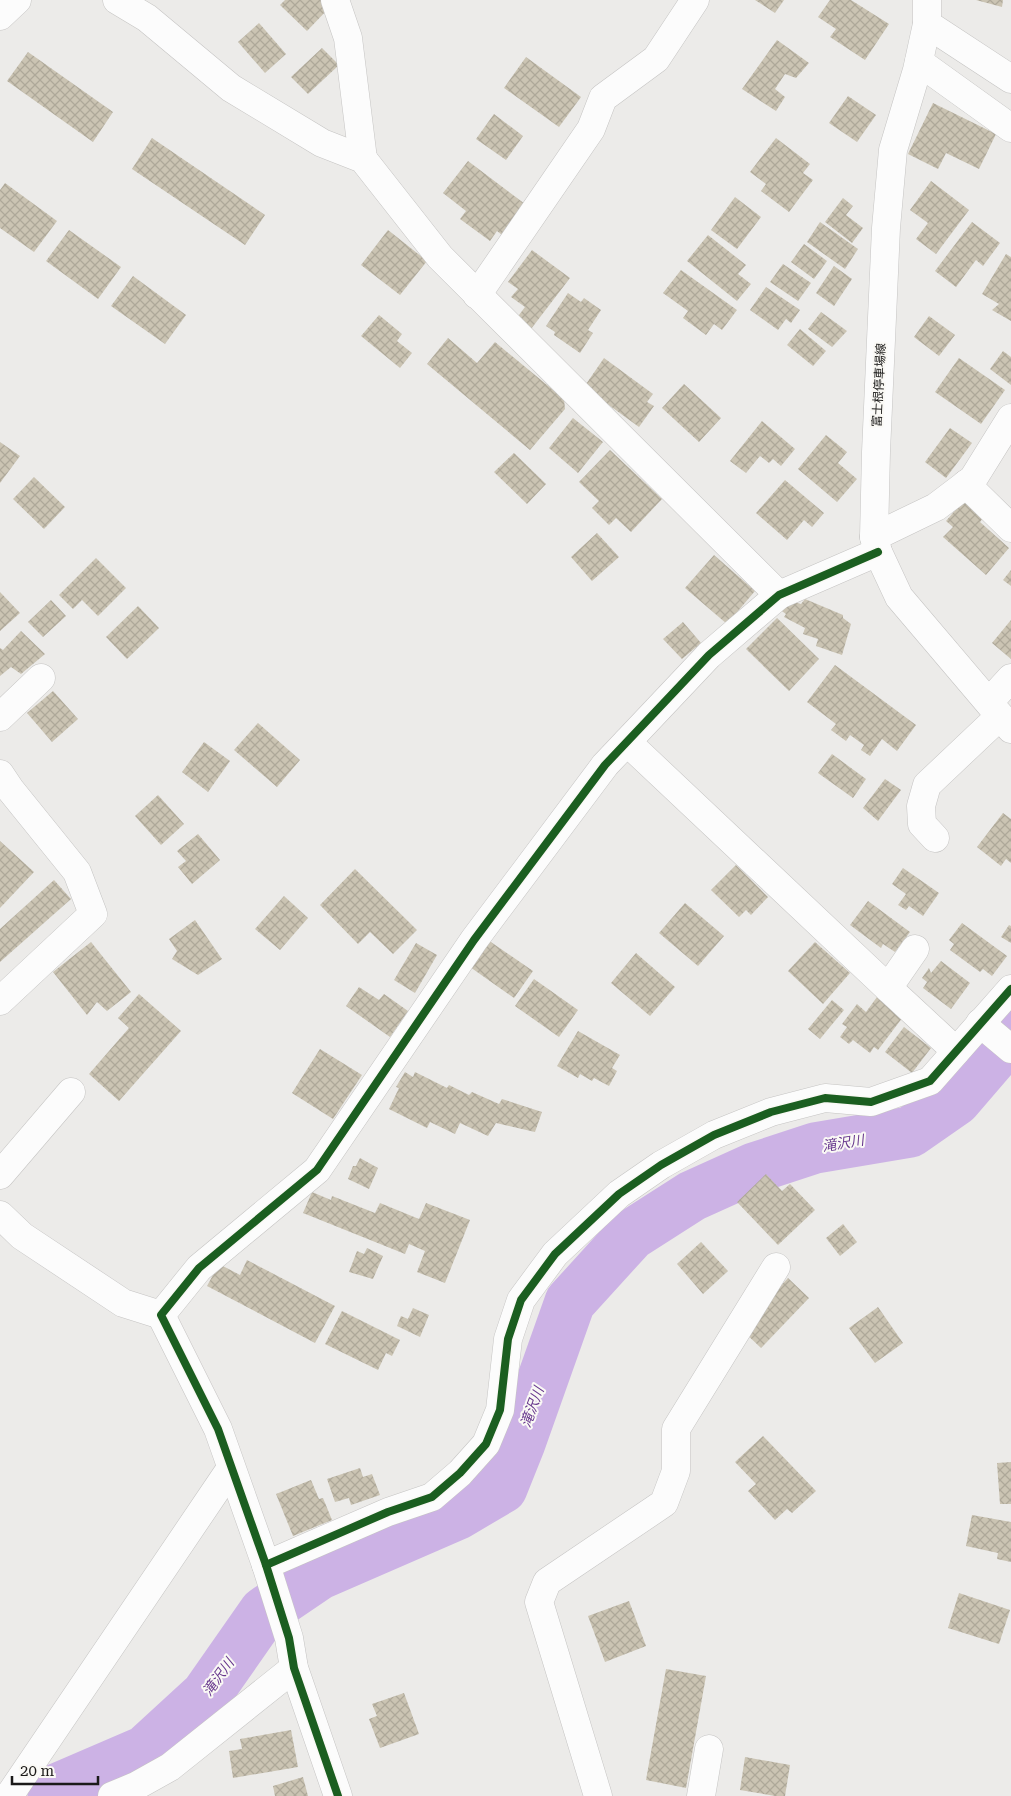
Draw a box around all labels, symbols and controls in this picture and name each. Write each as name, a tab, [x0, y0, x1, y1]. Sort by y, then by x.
street label: 富士根停車場線	[870, 343, 888, 427]
water label: 滝沢川	[821, 1132, 867, 1154]
water label: 滝沢川	[517, 1383, 547, 1429]
water label: 滝沢川	[199, 1654, 238, 1699]
scale bar	[12, 1754, 99, 1786]
text: 20 m	[20, 1762, 55, 1780]

